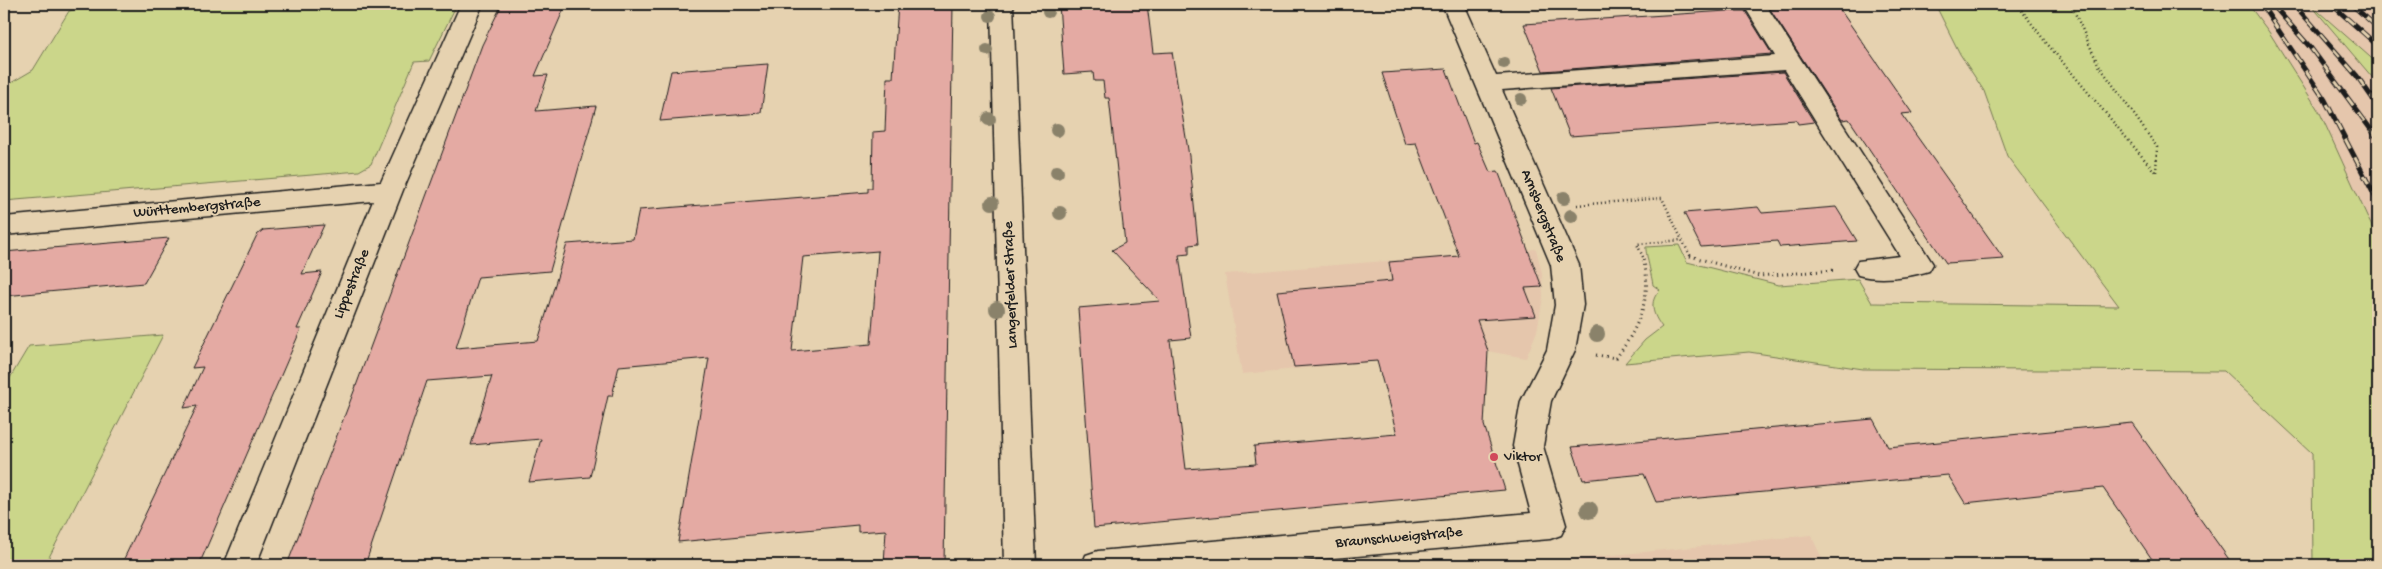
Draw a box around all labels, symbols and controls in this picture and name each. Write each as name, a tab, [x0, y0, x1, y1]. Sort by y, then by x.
street label: Arnsbergstraße	[1516, 167, 1570, 265]
street label: Württembergstraße	[133, 193, 261, 223]
street label: Langerfelder Straße	[1000, 221, 1022, 349]
street label: Lippestraße	[330, 246, 374, 321]
place label: Viktor	[1503, 448, 1543, 466]
marker: Viktor	[1488, 451, 1500, 463]
street label: Braunschweigstraße	[1334, 523, 1464, 553]

